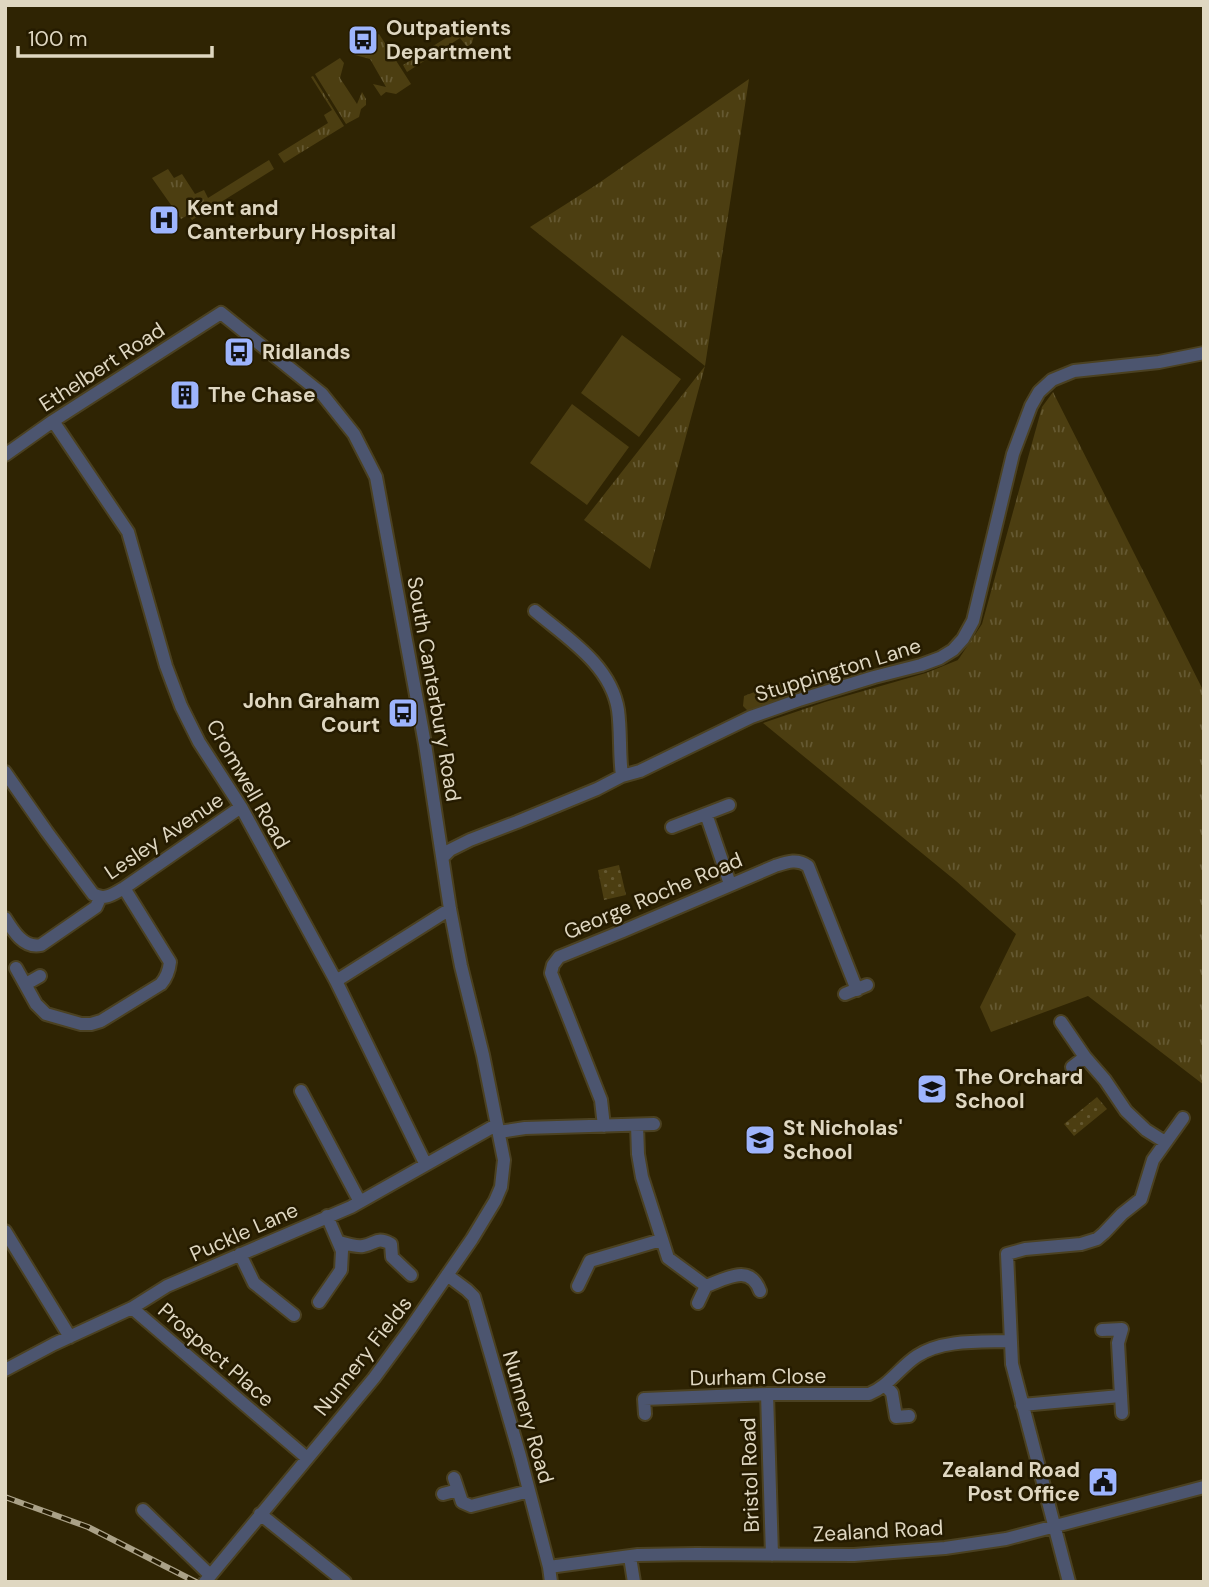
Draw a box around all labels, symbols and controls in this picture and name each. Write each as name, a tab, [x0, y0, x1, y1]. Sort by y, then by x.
scale bar	[18, 14, 212, 58]
place label: Outpatients Department	[386, 14, 512, 66]
bus stop icon: Outpatients Department	[346, 23, 380, 57]
text: 100 m	[28, 25, 88, 53]
place label: Kent and Canterbury Hospital	[187, 194, 396, 246]
hospital icon: Kent and Canterbury Hospital	[147, 203, 181, 237]
street label: Ethelbert Road	[34, 316, 170, 418]
bus stop icon: Ridlands	[222, 335, 256, 369]
place label: Ridlands	[262, 338, 351, 366]
building icon: The Chase	[168, 378, 202, 412]
place label: The Chase	[208, 381, 316, 409]
street label: South Canterbury Road	[400, 574, 468, 804]
street label: Stuppington Lane	[752, 631, 924, 709]
place label: John Graham Court	[243, 687, 380, 739]
bus stop icon: John Graham Court	[386, 696, 420, 730]
street label: Cromwell Road	[200, 714, 296, 854]
street label: Lesley Avenue	[99, 786, 229, 886]
street label: George Roche Road	[559, 846, 747, 946]
place label: The Orchard School	[955, 1063, 1083, 1115]
school or university icon: The Orchard School	[915, 1072, 949, 1106]
place label: St Nicholas' School	[783, 1114, 903, 1166]
school or university icon: St Nicholas' School	[743, 1123, 777, 1157]
street label: Puckle Lane	[186, 1196, 303, 1268]
street label: Nunnery Fields	[308, 1291, 418, 1421]
street label: Prospect Place	[152, 1297, 280, 1413]
street label: Nunnery Road	[496, 1348, 560, 1486]
street label: Durham Close	[689, 1362, 827, 1392]
street label: Bristol Road	[734, 1417, 766, 1533]
place label: Zealand Road Post Office	[942, 1456, 1080, 1508]
public building icon: Zealand Road Post Office	[1086, 1465, 1120, 1499]
street label: Zealand Road	[812, 1514, 944, 1548]

